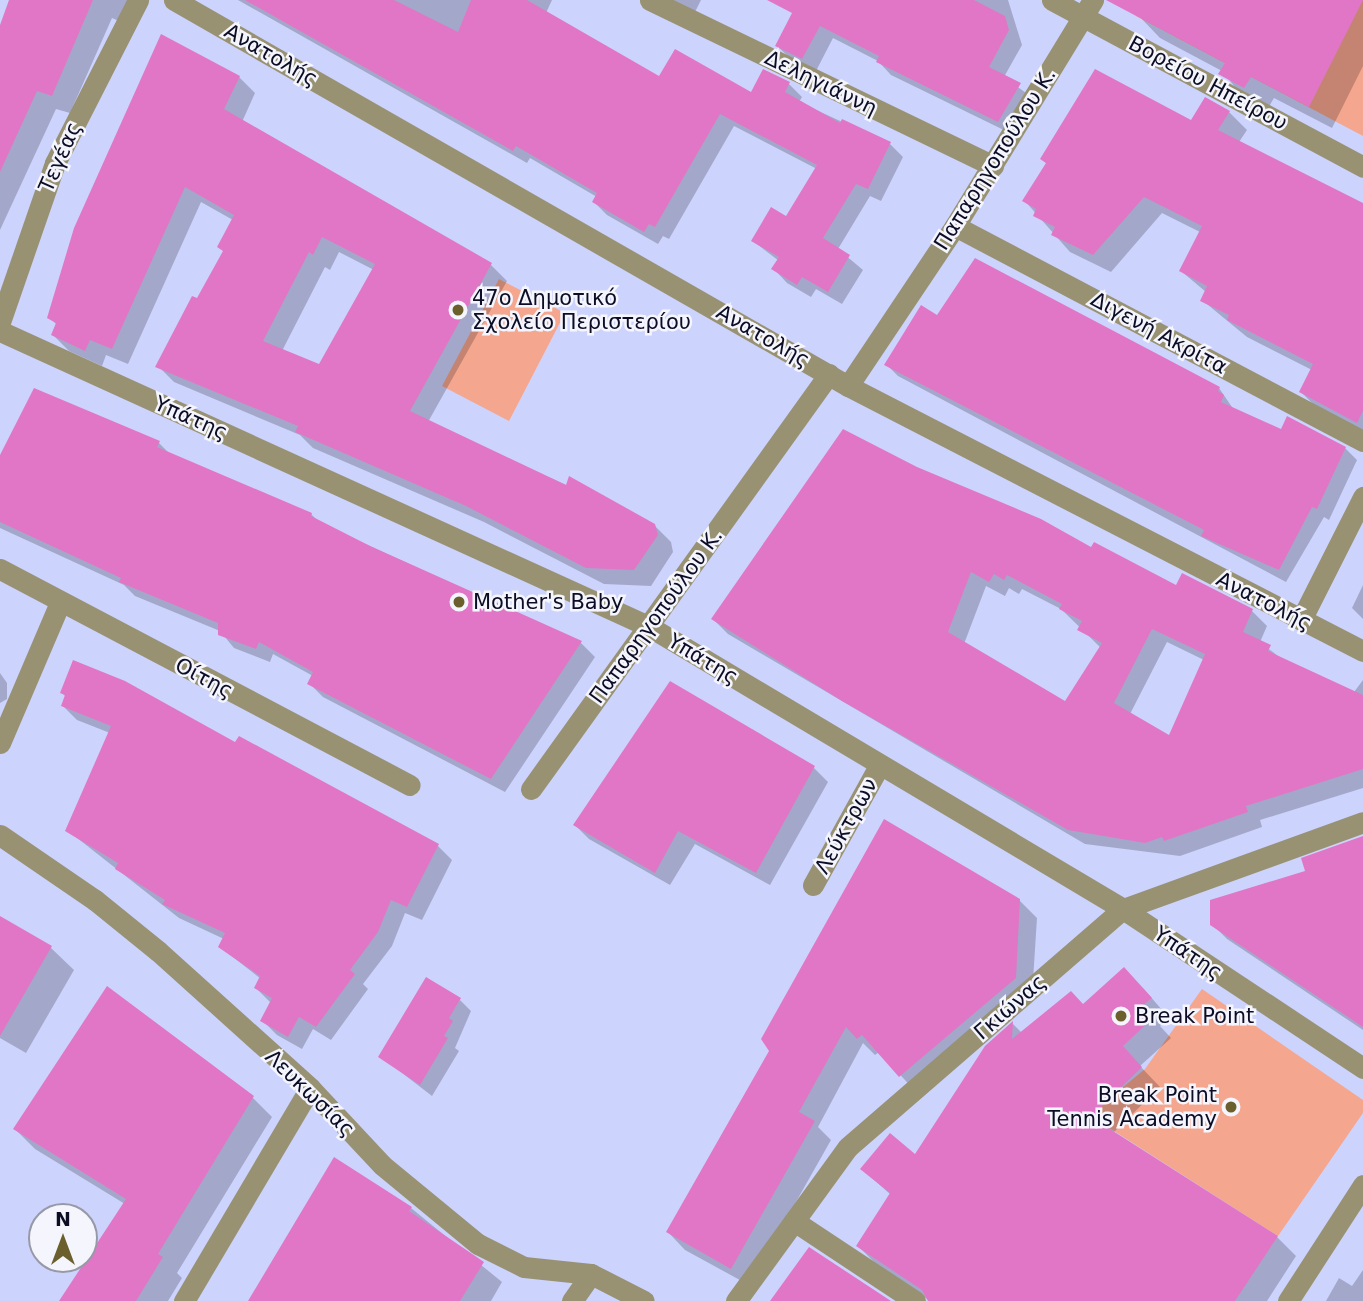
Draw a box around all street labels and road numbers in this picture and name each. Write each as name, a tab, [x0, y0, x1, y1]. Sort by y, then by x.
street label: Ανατολής	[220, 18, 322, 92]
street label: Βορείου Ηπείρου	[1124, 31, 1292, 135]
street label: Δεληγιάννη	[761, 45, 881, 121]
street label: Παπαρηγοπούλου Κ.	[929, 63, 1061, 255]
street label: Τεγέας	[33, 118, 87, 196]
street label: Διγενή Ακρίτα	[1087, 287, 1231, 379]
street label: Ανατολής	[712, 299, 814, 373]
street label: Υπάτης	[150, 391, 232, 445]
street label: Παπαρηγοπούλου Κ.	[584, 524, 728, 708]
street label: Ανατολής	[1212, 566, 1316, 636]
street label: Υπάτης	[663, 628, 743, 690]
street label: Οίτης	[171, 652, 237, 704]
street label: Λεύκτρων	[809, 774, 883, 878]
street label: Υπάτης	[1149, 921, 1227, 985]
street label: Γκιώνας	[969, 969, 1051, 1045]
street label: Λευκωσίας	[260, 1044, 360, 1142]

